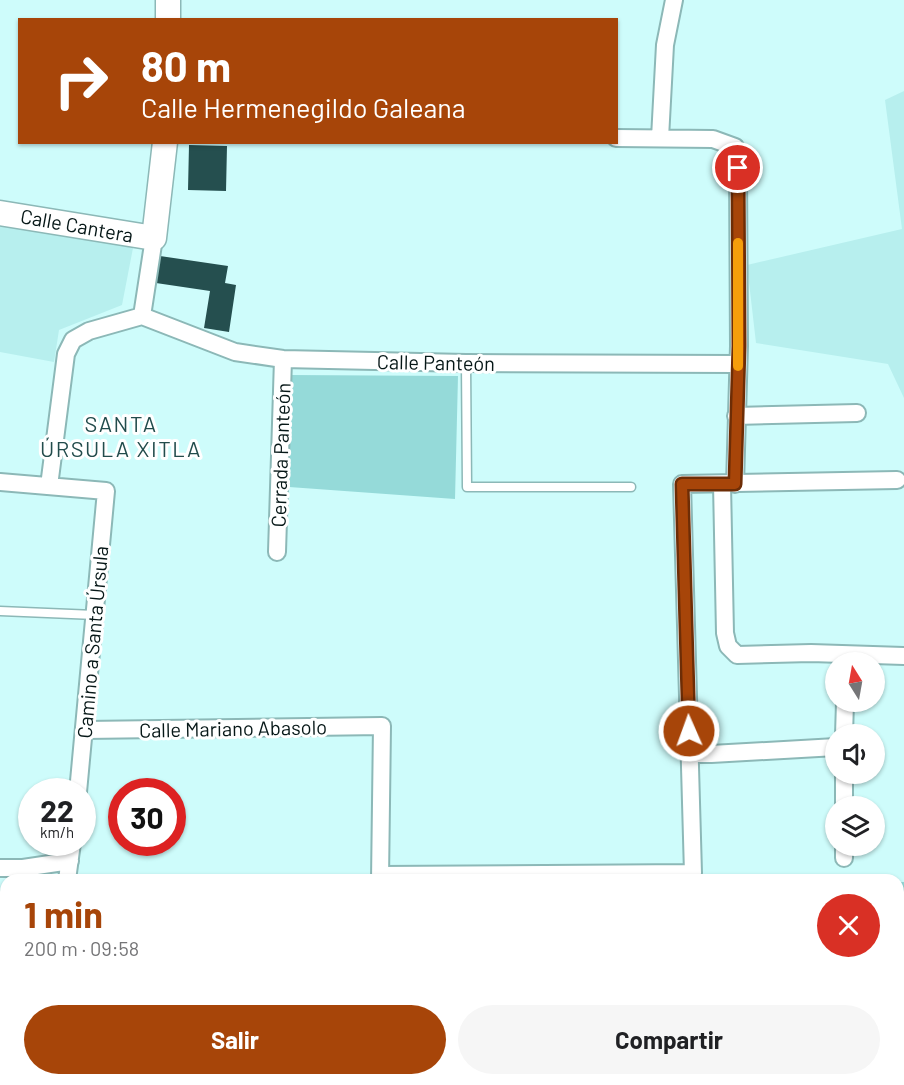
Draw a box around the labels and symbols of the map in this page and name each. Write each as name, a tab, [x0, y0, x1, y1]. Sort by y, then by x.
pin	[712, 142, 763, 193]
street label: Calle Cantera	[19, 203, 135, 247]
street label: Calle Panteón	[377, 349, 495, 375]
street label: Cerrada Panteón	[265, 382, 295, 528]
district label: SANTA ÚRSULA XITLA	[40, 410, 202, 461]
street label: Camino a Santa Úrsula	[72, 545, 112, 739]
north arrow	[825, 652, 885, 712]
position arrow	[657, 699, 721, 763]
street label: Calle Mariano Abasolo	[139, 714, 327, 742]
speed limit sign: 30	[108, 778, 186, 856]

